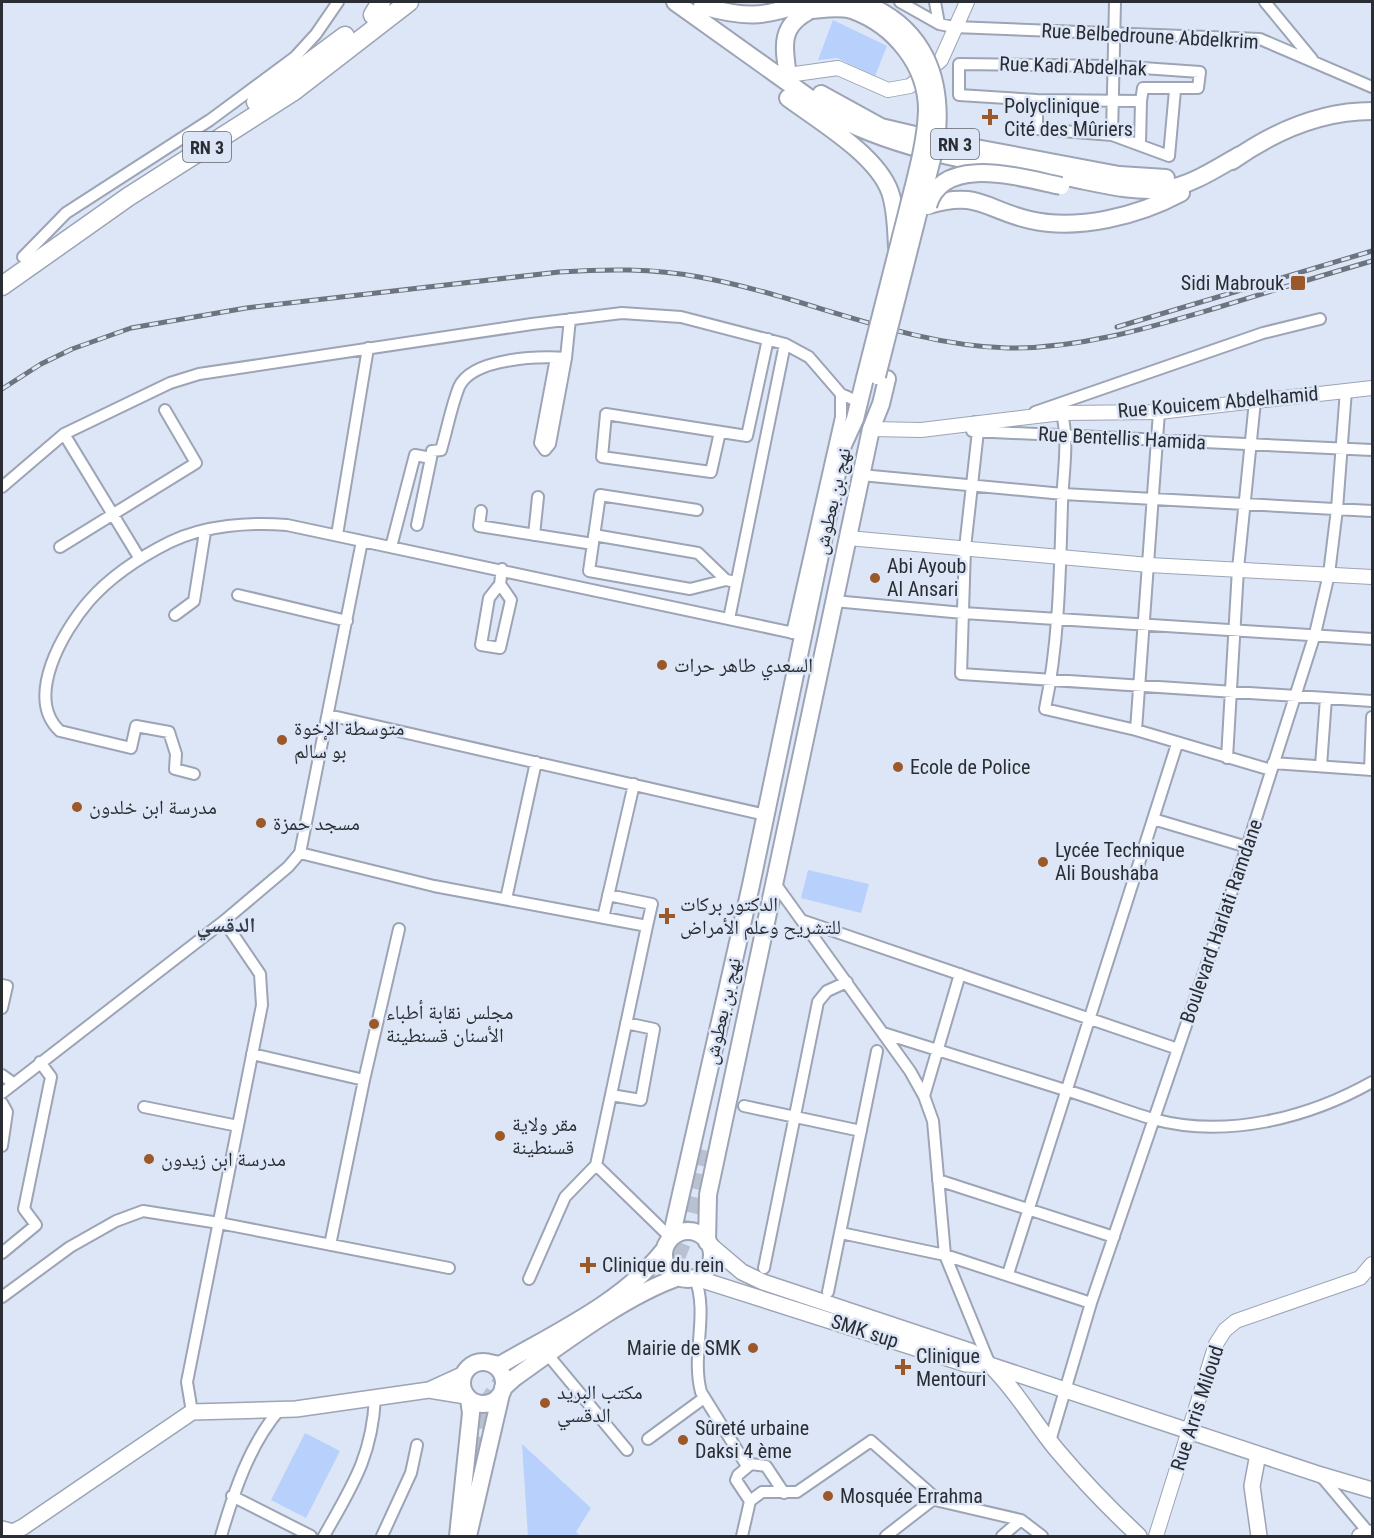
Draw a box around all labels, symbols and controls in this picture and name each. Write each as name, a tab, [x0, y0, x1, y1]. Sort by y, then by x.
street label: Rue Belbedroune Abdelkrim	[1041, 18, 1259, 54]
street label: Rue Kadi Abdelhak	[999, 51, 1147, 81]
place label: Polyclinique Cité des Mûriers	[1004, 94, 1133, 141]
marker: Polyclinique Cité des Mûriers	[981, 108, 999, 126]
road number: RN 3	[931, 129, 979, 159]
road number: RN 3	[183, 132, 231, 162]
place label: Sidi Mabrouk	[1181, 271, 1284, 295]
marker: Sidi Mabrouk	[1289, 274, 1307, 292]
street label: Rue Kouicem Abdelhamid	[1117, 381, 1319, 423]
street label: Rue Bentellis Hamida	[1037, 422, 1207, 454]
street label: نهج بن بعطوش	[808, 445, 857, 557]
place label: Abi Ayoub Al Ansari	[887, 554, 966, 601]
marker: Abi Ayoub Al Ansari	[868, 571, 882, 585]
place label: السعدي طاهر حرات	[674, 653, 813, 681]
marker: السعدي طاهر حرات	[655, 658, 669, 672]
place label: متوسطة الإخوة بو سالم	[294, 716, 404, 765]
marker: متوسطة الإخوة بو سالم	[275, 733, 289, 747]
place label: Ecole de Police	[910, 755, 1030, 779]
marker: Ecole de Police	[891, 760, 905, 774]
place label: مدرسة ابن خلدون	[89, 795, 217, 819]
marker: مدرسة ابن خلدون	[70, 800, 84, 814]
place label: مسجد حمزة	[273, 811, 360, 835]
marker: مسجد حمزة	[254, 816, 268, 830]
street label: Boulevard Harlati Ramdane	[1175, 816, 1267, 1026]
place label: Lycée Technique Ali Boushaba	[1055, 838, 1185, 885]
marker: Lycée Technique Ali Boushaba	[1036, 855, 1050, 869]
place label: الدكتور بركات للتشريح وعلم الأمراض	[680, 892, 841, 941]
marker: الدكتور بركات للتشريح وعلم الأمراض	[658, 907, 676, 925]
district label: الدقسي	[197, 913, 255, 941]
street label: نهج بن بعطوش	[698, 955, 747, 1067]
place label: مجلس نقابة أطباء الأسنان قسنطينة	[386, 1000, 513, 1047]
marker: مجلس نقابة أطباء الأسنان قسنطينة	[367, 1017, 381, 1031]
place label: مقر ولاية قسنطينة	[512, 1112, 577, 1159]
marker: مقر ولاية قسنطينة	[493, 1129, 507, 1143]
place label: مدرسة ابن زيدون	[161, 1147, 286, 1171]
marker: مدرسة ابن زيدون	[142, 1152, 156, 1166]
place label: Clinique du rein	[602, 1253, 724, 1277]
marker: Clinique du rein	[579, 1256, 597, 1274]
street label: SMK sup	[828, 1309, 902, 1353]
place label: Mairie de SMK	[627, 1336, 741, 1360]
marker: Mairie de SMK	[746, 1341, 760, 1355]
street label: Rue Arris Miloud	[1165, 1342, 1229, 1474]
place label: Clinique Mentouri	[916, 1344, 986, 1391]
marker: Clinique Mentouri	[894, 1358, 912, 1376]
place label: مكتب البريد الدقسي	[557, 1380, 643, 1431]
marker: مكتب البريد الدقسي	[538, 1396, 552, 1410]
place label: Sûreté urbaine Daksi 4 ème	[695, 1416, 809, 1463]
marker: Sûreté urbaine Daksi 4 ème	[676, 1433, 690, 1447]
place label: Mosquée Errahma	[840, 1484, 983, 1508]
marker: Mosquée Errahma	[821, 1489, 835, 1503]

